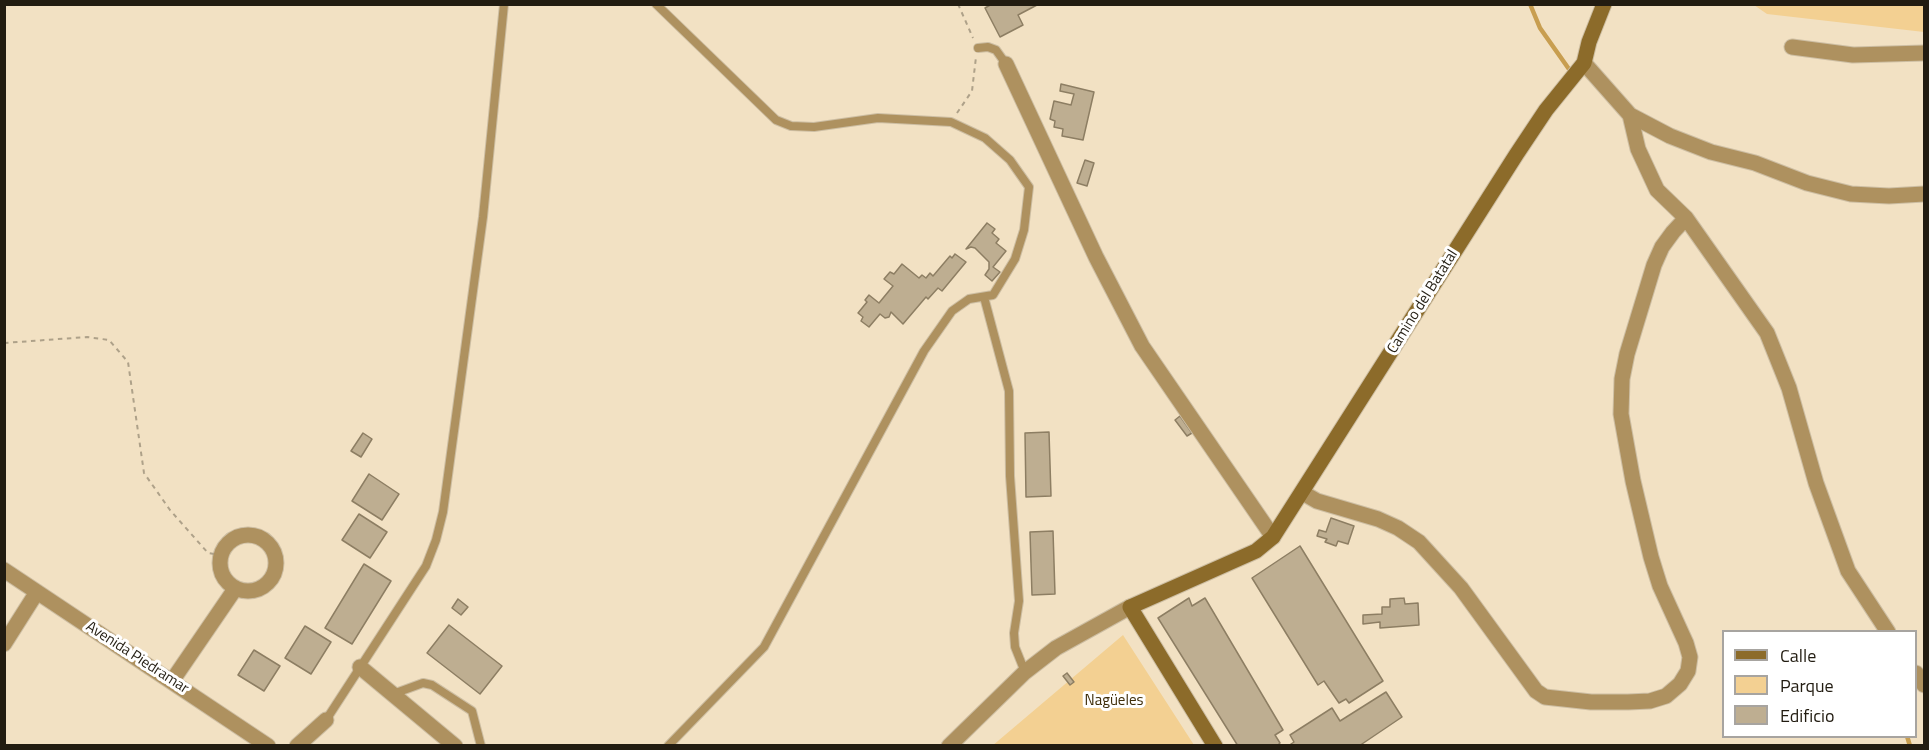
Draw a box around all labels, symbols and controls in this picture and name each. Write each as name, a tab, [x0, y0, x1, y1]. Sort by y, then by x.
street label: Camino del Batatal	[1384, 247, 1462, 357]
street label: Avenida Piedramar	[82, 618, 192, 698]
legend	[1722, 630, 1917, 738]
text: Calle	[1780, 642, 1816, 669]
text: Parque	[1780, 672, 1834, 699]
park label: Nagüeles	[1085, 692, 1143, 710]
text: Edificio	[1780, 702, 1834, 729]

